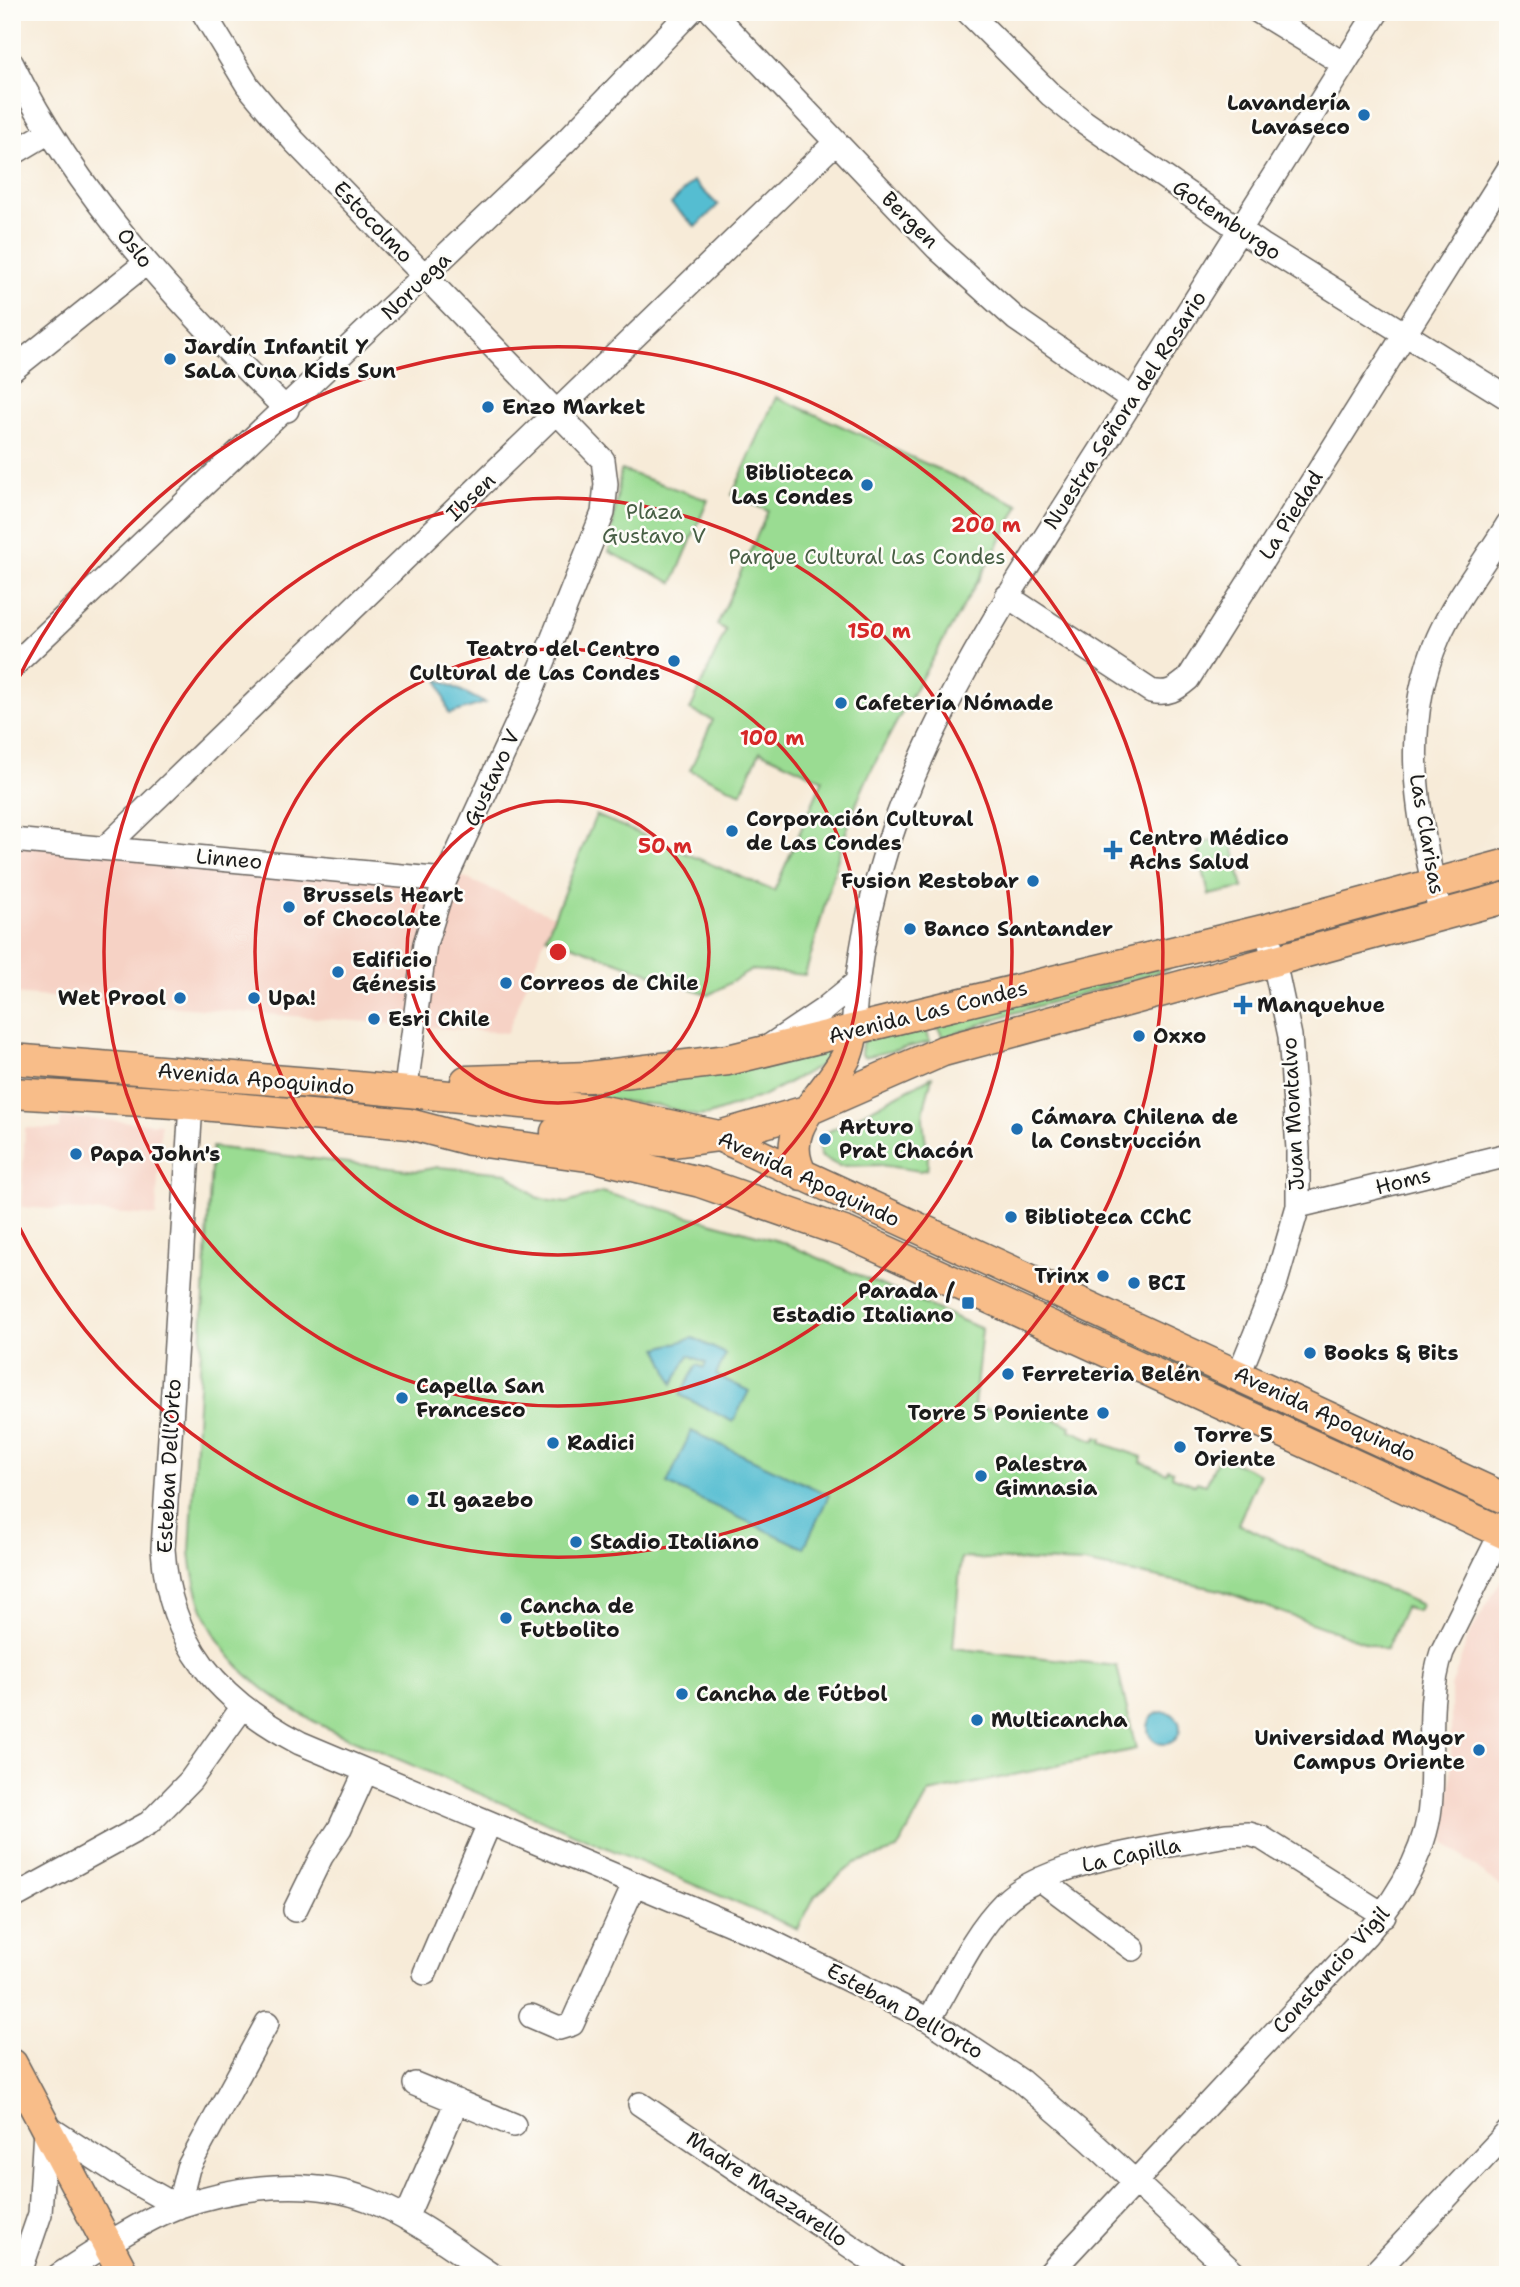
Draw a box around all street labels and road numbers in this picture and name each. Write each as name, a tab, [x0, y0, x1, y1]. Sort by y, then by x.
street label: Gotemburgo	[1167, 173, 1287, 267]
street label: Estocolmo	[327, 175, 419, 269]
street label: Bergen	[875, 185, 945, 255]
street label: Oslo	[111, 222, 159, 274]
street label: Noruega	[375, 246, 457, 326]
street label: Nuestra Señora del Rosario	[1037, 285, 1213, 535]
street label: La Piedad	[1253, 465, 1329, 565]
street label: Ibsen	[440, 467, 502, 527]
street label: Gustavo V	[457, 725, 527, 831]
street label: Las Clarisas	[1403, 772, 1451, 896]
street label: Linneo	[195, 842, 263, 876]
street label: Avenida Las Condes	[826, 974, 1030, 1050]
street label: Juan Montalvo	[1275, 1036, 1311, 1192]
street label: Avenida Apoquindo	[156, 1056, 356, 1102]
street label: Avenida Apoquindo	[713, 1125, 905, 1233]
street label: Homs	[1372, 1161, 1434, 1201]
street label: Avenida Apoquindo	[1229, 1360, 1421, 1468]
street label: Esteban Dell'Orto	[150, 1378, 188, 1554]
street label: La Capilla	[1079, 1831, 1183, 1879]
street label: Constancio Vigil	[1266, 1900, 1396, 2040]
street label: Esteban Dell'Orto	[822, 1956, 988, 2066]
street label: Madre Mazzarello	[681, 2125, 853, 2253]

